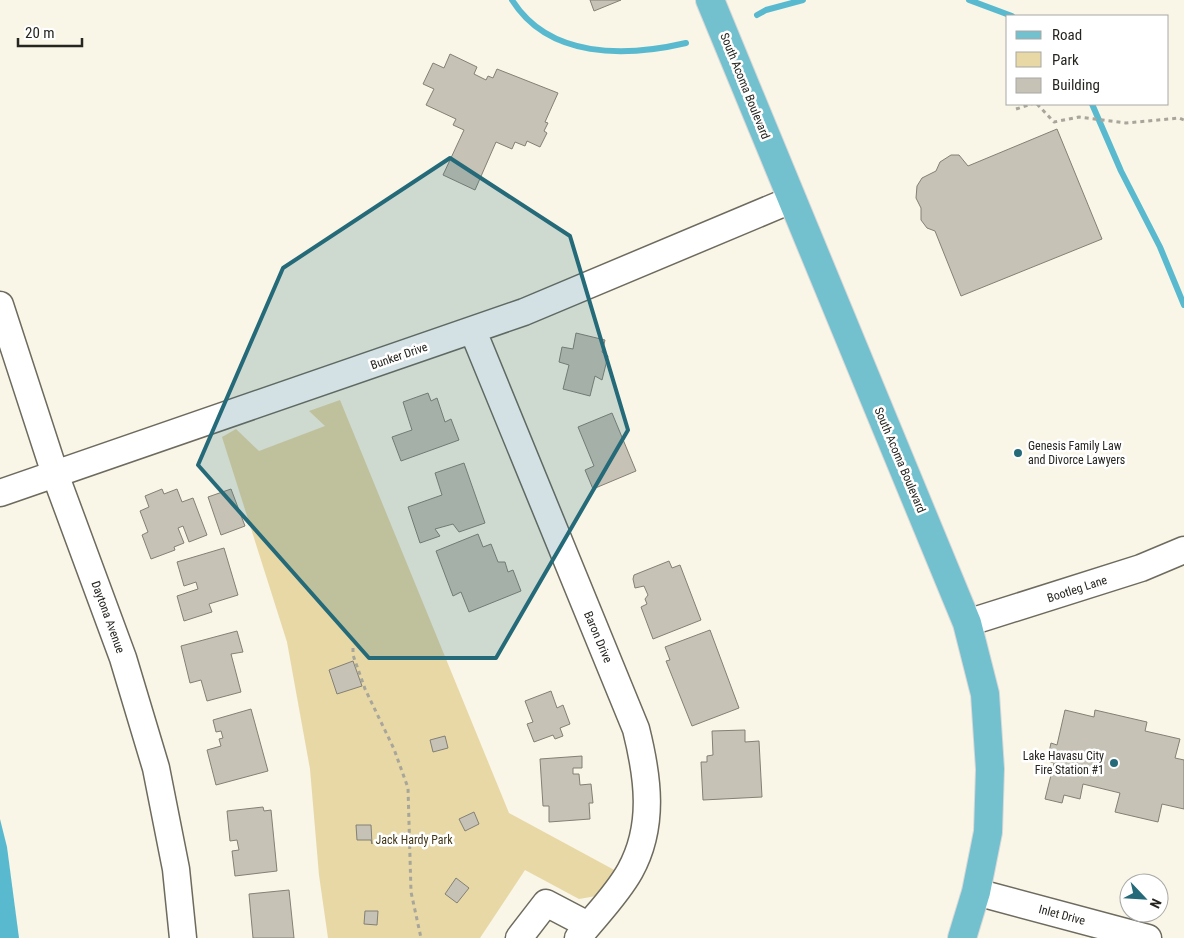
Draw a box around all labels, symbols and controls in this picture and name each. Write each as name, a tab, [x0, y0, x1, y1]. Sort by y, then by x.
scale bar	[18, 15, 81, 47]
legend	[1006, 15, 1169, 105]
text: 20 m	[25, 24, 55, 42]
text: Road	[1052, 26, 1082, 44]
street label: South Acoma Boulevard	[717, 31, 773, 141]
text: Park	[1052, 51, 1079, 69]
text: Building	[1052, 76, 1100, 94]
street label: Bunker Drive	[369, 340, 430, 372]
street label: South Acoma Boulevard	[871, 405, 929, 515]
place label: Genesis Family Law and Divorce Lawyers	[1028, 439, 1125, 467]
marker: Genesis Family Law and Divorce Lawyers	[1012, 447, 1024, 459]
street label: Bootleg Lane	[1045, 573, 1109, 605]
street label: Daytona Avenue	[88, 579, 128, 655]
street label: Baron Drive	[581, 609, 615, 665]
place label: Lake Havasu City Fire Station #1	[1023, 749, 1104, 777]
marker: Lake Havasu City Fire Station #1	[1108, 757, 1120, 769]
park label: Jack Hardy Park	[375, 833, 453, 847]
north arrow	[1119, 873, 1169, 923]
text: N	[1147, 896, 1165, 911]
street label: Inlet Drive	[1037, 902, 1087, 928]

